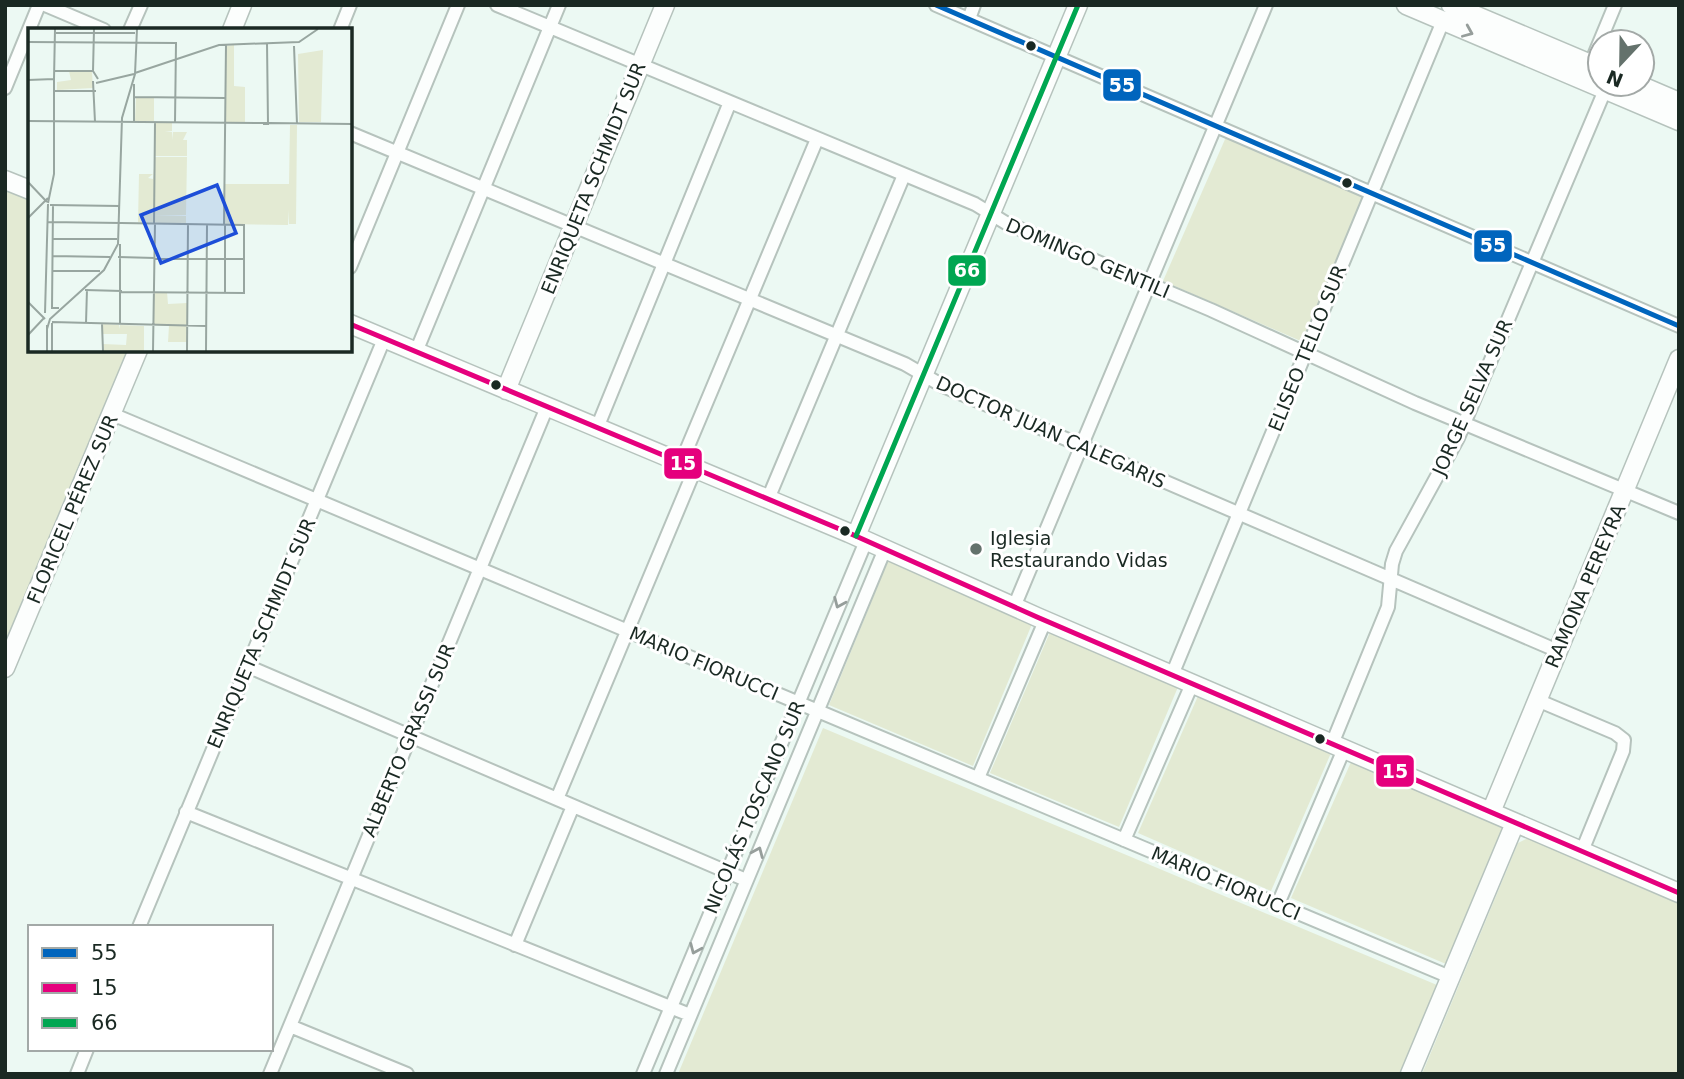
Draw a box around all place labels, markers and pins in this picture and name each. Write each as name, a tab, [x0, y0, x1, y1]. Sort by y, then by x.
unlabelled marker	[1024, 39, 1038, 53]
unlabelled marker	[1340, 176, 1354, 190]
unlabelled marker	[489, 378, 503, 392]
unlabelled marker	[838, 524, 852, 538]
place label: Iglesia Restaurando Vidas	[990, 527, 1168, 571]
marker: Iglesia Restaurando Vidas	[968, 541, 984, 557]
unlabelled marker	[1313, 732, 1327, 746]

